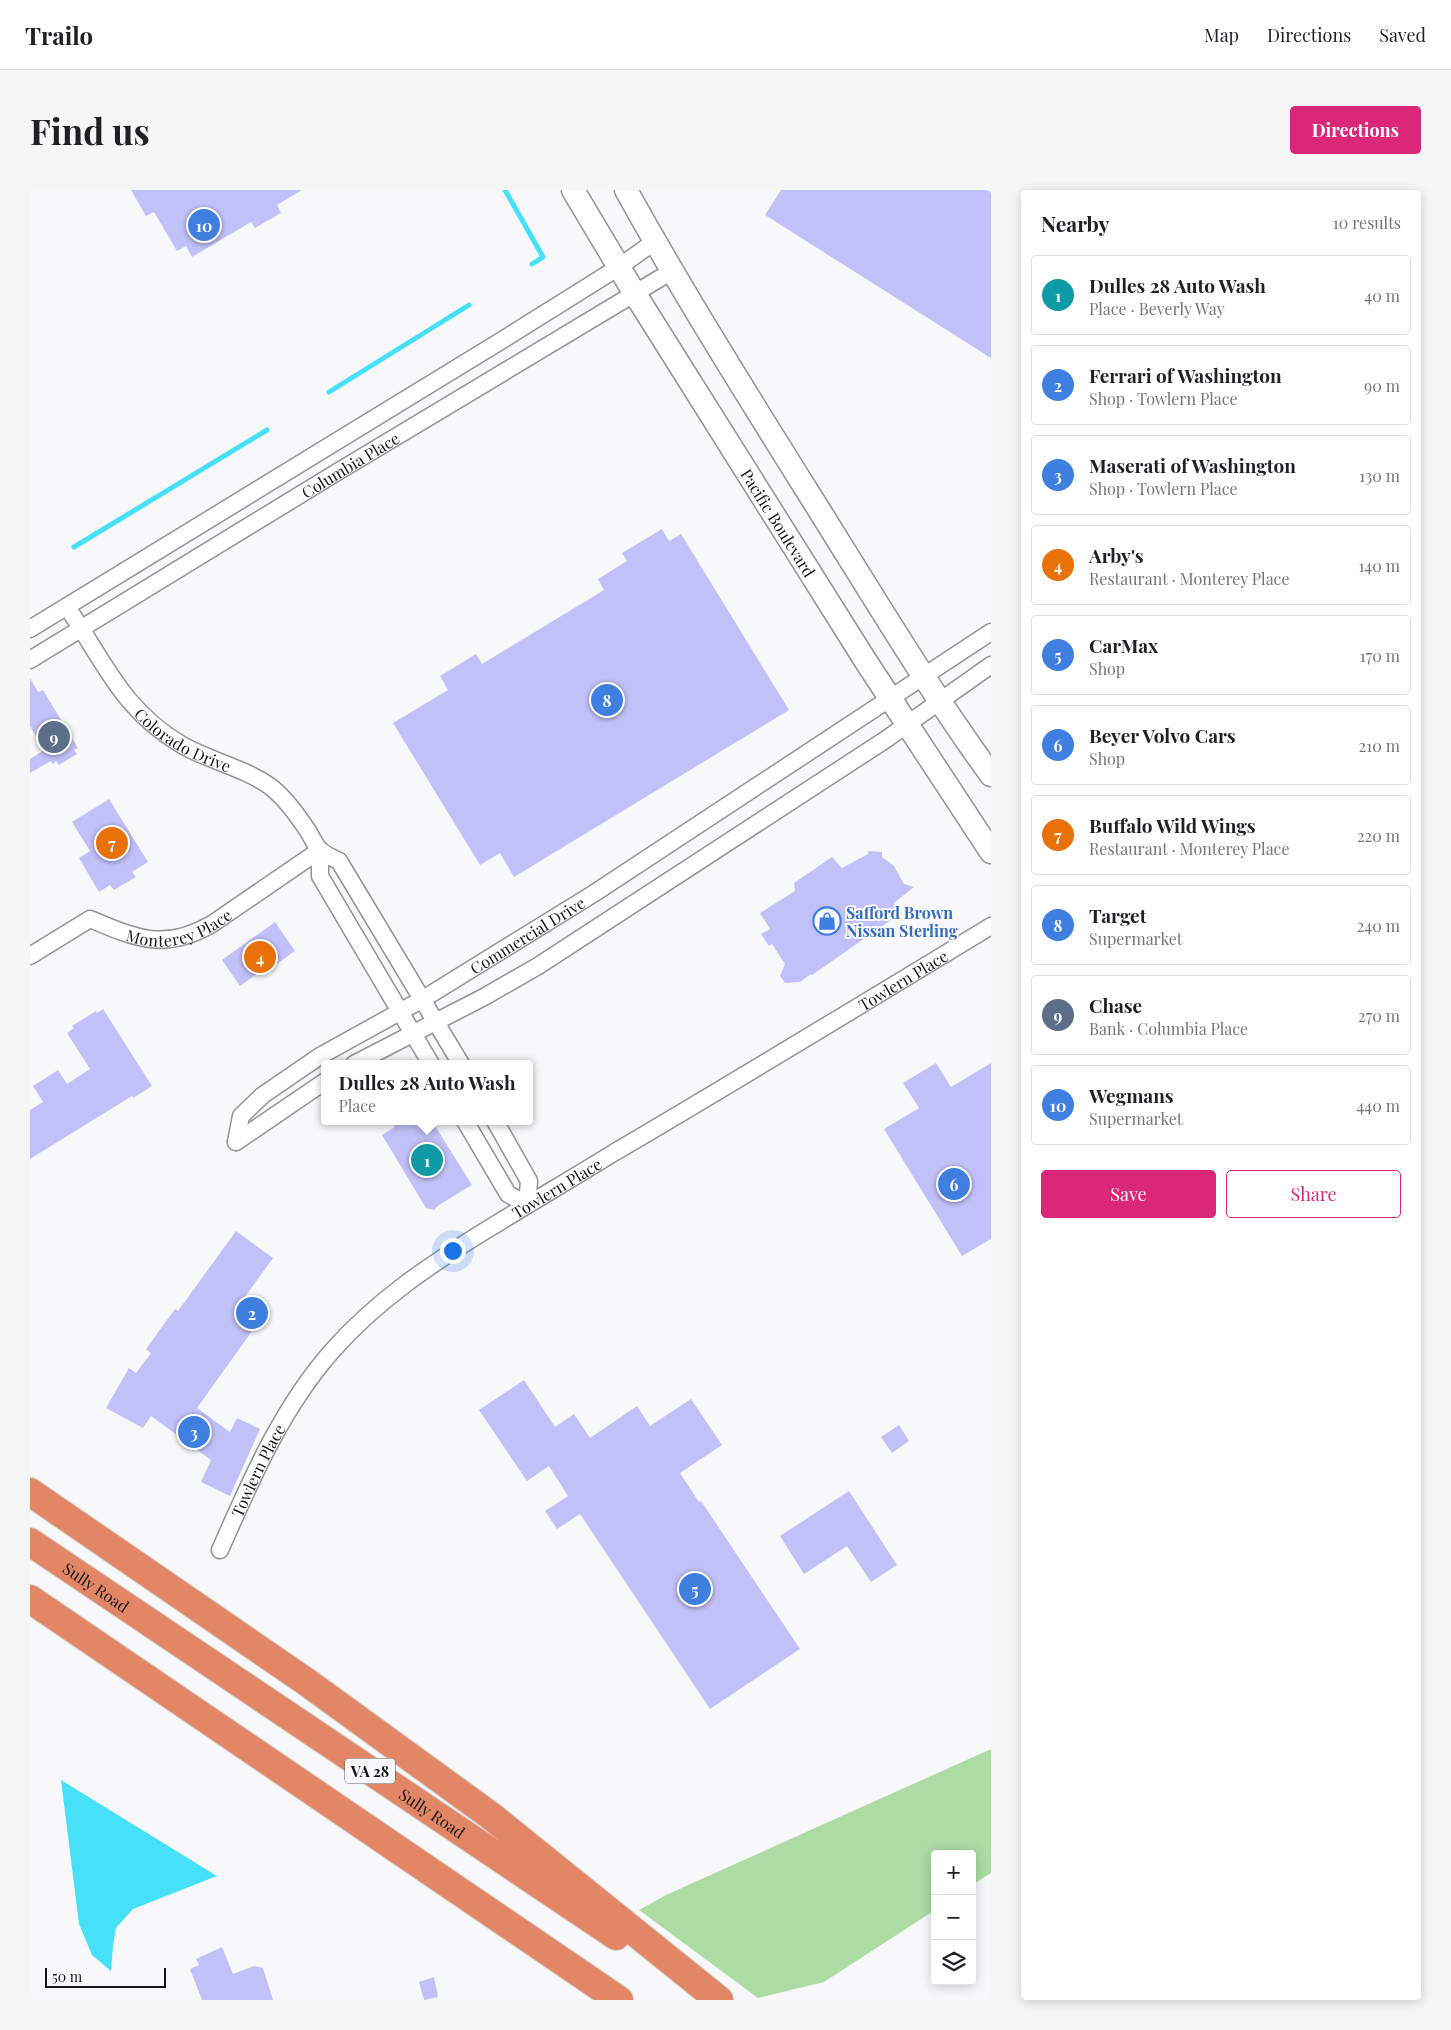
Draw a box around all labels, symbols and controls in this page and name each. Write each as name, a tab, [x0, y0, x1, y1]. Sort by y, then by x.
text: Trailo	[25, 19, 93, 51]
text: Map	[1204, 23, 1239, 47]
text: Directions	[1267, 23, 1351, 47]
text: Saved	[1379, 23, 1426, 47]
button: Directions	[1290, 106, 1421, 154]
text: Find us	[30, 107, 150, 154]
pin: 10	[188, 206, 220, 244]
text: Nearby	[1041, 209, 1110, 237]
text: 10 results	[1333, 212, 1401, 233]
text: Dulles 28 Auto Wash	[1089, 272, 1266, 298]
text: 1	[1055, 285, 1061, 306]
text: 40 m	[1364, 285, 1400, 306]
text: Place · Beverly Way	[1089, 298, 1225, 319]
text: Ferrari of Washington	[1089, 362, 1282, 388]
text: 2	[1054, 375, 1062, 396]
text: 90 m	[1364, 375, 1400, 396]
text: Shop · Towlern Place	[1089, 388, 1238, 409]
street label: Columbia Place	[297, 427, 403, 502]
text: Maserati of Washington	[1089, 452, 1296, 478]
street label: Pacific Boulevard	[737, 465, 820, 581]
text: 3	[1054, 465, 1062, 486]
text: 130 m	[1359, 465, 1400, 486]
text: Shop · Towlern Place	[1089, 478, 1238, 499]
text: Arby's	[1089, 542, 1143, 568]
text: 4	[1054, 555, 1062, 576]
text: 140 m	[1358, 555, 1400, 576]
text: Restaurant · Monterey Place	[1089, 568, 1290, 589]
text: CarMax	[1089, 632, 1158, 658]
text: 5	[1054, 645, 1062, 666]
text: 170 m	[1360, 645, 1400, 666]
text: Shop	[1089, 658, 1125, 679]
pin: 8	[591, 681, 623, 719]
street label: Colorado Drive	[130, 703, 234, 776]
pin: 9	[38, 718, 70, 756]
text: Beyer Volvo Cars	[1089, 722, 1236, 748]
text: 6	[1054, 735, 1062, 756]
text: 210 m	[1359, 735, 1400, 756]
text: Shop	[1089, 748, 1125, 769]
text: Buffalo Wild Wings	[1089, 812, 1255, 838]
pin: 7	[96, 824, 128, 862]
text: 7	[1054, 825, 1062, 846]
text: 220 m	[1357, 825, 1400, 846]
text: Restaurant · Monterey Place	[1089, 838, 1290, 859]
street label: Commercial Drive	[466, 891, 588, 978]
place label: Safford Brown Nissan Sterling	[846, 902, 958, 941]
text: Target	[1089, 902, 1146, 928]
street label: Monterey Place	[124, 903, 235, 950]
shop icon: Safford Brown Nissan Sterling	[812, 906, 842, 936]
text: 8	[1054, 915, 1062, 936]
text: 240 m	[1357, 915, 1400, 936]
text: Supermarket	[1089, 928, 1183, 949]
pin: 4	[244, 938, 276, 976]
street label: Towlern Place	[854, 945, 951, 1015]
text: Chase	[1089, 992, 1142, 1018]
text: 9	[1054, 1005, 1062, 1026]
text: 270 m	[1358, 1005, 1400, 1026]
text: Bank · Columbia Place	[1089, 1018, 1248, 1039]
popup	[321, 1060, 533, 1125]
text: Dulles 28 Auto Wash	[339, 1069, 515, 1095]
text: Wegmans	[1089, 1082, 1174, 1108]
text: Place	[339, 1095, 376, 1116]
text: 10	[1050, 1095, 1066, 1116]
text: 440 m	[1356, 1095, 1400, 1116]
text: Supermarket	[1089, 1108, 1183, 1129]
pin: 1	[411, 1141, 443, 1179]
street label: Towlern Place	[508, 1153, 605, 1223]
pin: 6	[938, 1165, 970, 1203]
button: Save	[1041, 1170, 1216, 1218]
button: Share	[1226, 1170, 1401, 1218]
your location	[440, 1238, 466, 1264]
pin: 2	[236, 1294, 268, 1332]
pin: 3	[178, 1413, 210, 1451]
street label: Towlern Place	[226, 1420, 289, 1520]
street label: Sully Road	[59, 1557, 133, 1616]
pin: 5	[679, 1570, 711, 1608]
road number: VA 28	[345, 1758, 395, 1784]
street label: Sully Road	[395, 1783, 470, 1842]
map controls	[931, 1850, 976, 1985]
button: +	[931, 1850, 976, 1895]
button: −	[931, 1895, 976, 1940]
button: layers	[931, 1940, 976, 1985]
scale bar	[45, 1965, 166, 1988]
text: 50 m	[52, 1967, 82, 1986]

